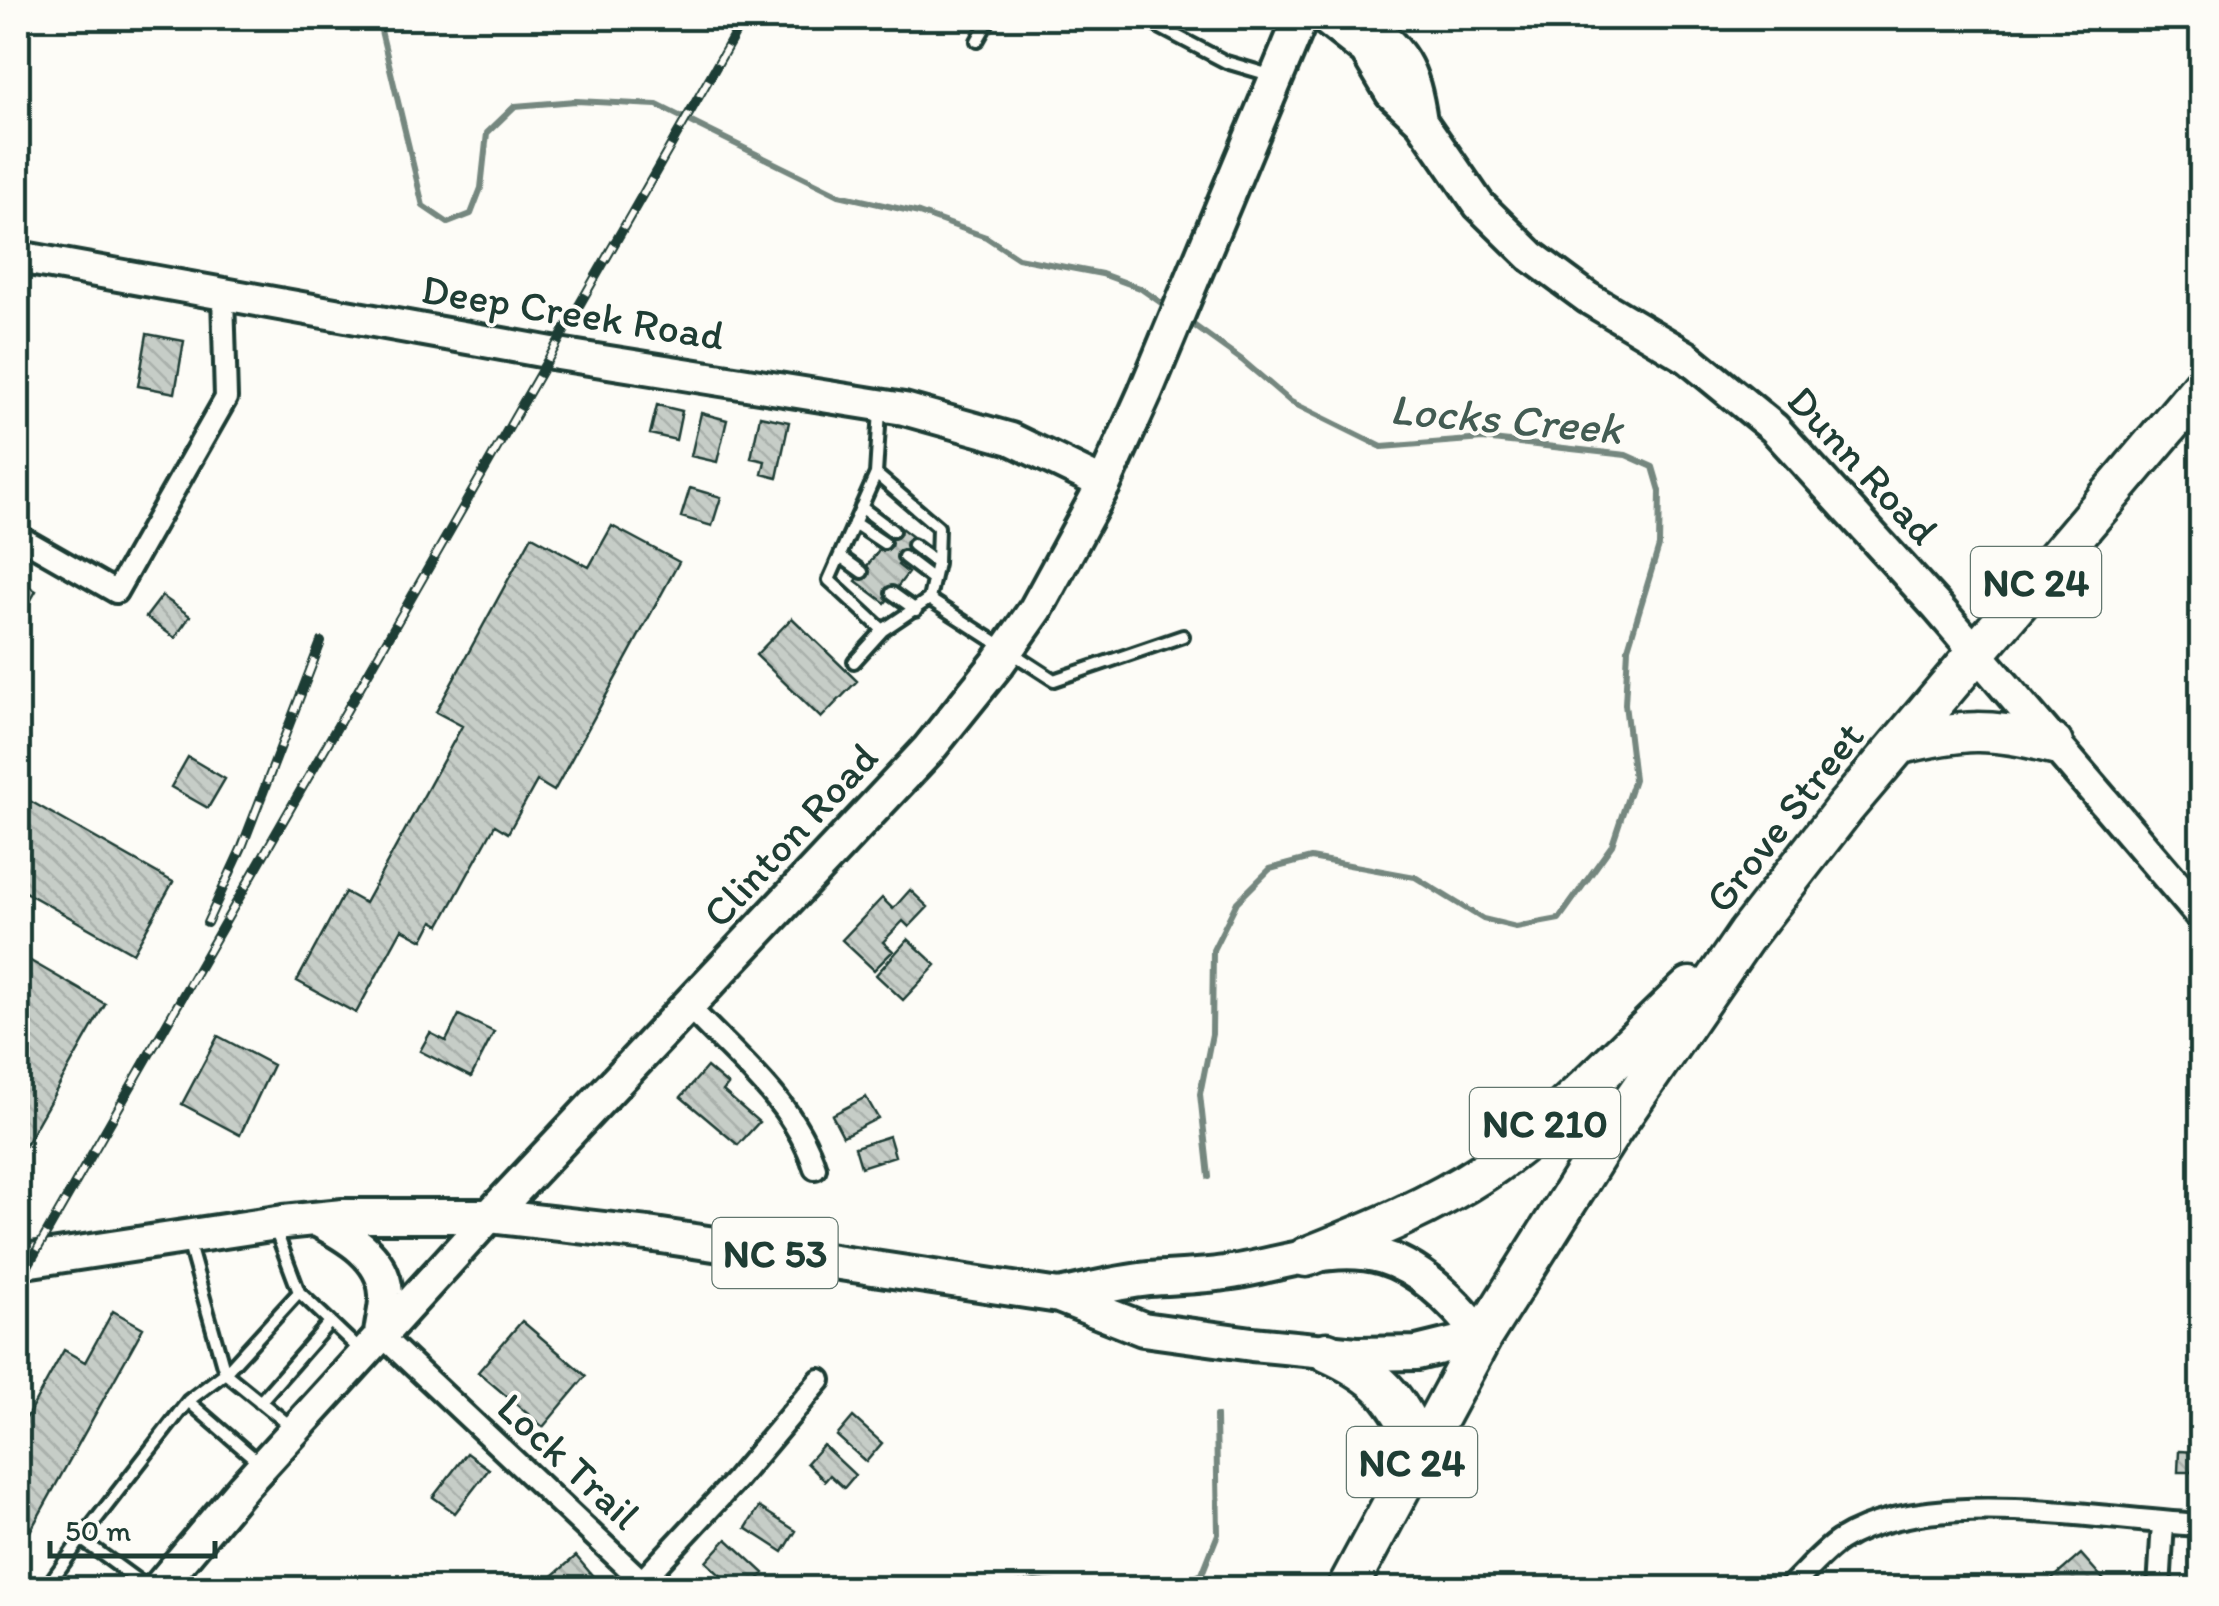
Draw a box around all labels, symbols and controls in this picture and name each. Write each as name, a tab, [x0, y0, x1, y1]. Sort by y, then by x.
street label: Deep Creek Road	[418, 263, 728, 361]
street label: Dunn Road	[1777, 375, 1949, 555]
water label: Locks Creek	[1388, 381, 1627, 455]
road number: NC 24	[1971, 547, 2101, 617]
street label: Grove Street	[1694, 711, 1874, 923]
street label: Clinton Road	[692, 732, 888, 938]
road number: NC 210	[1470, 1088, 1620, 1158]
road number: NC 53	[712, 1218, 838, 1288]
street label: Lock Trail	[487, 1382, 651, 1540]
road number: NC 24	[1347, 1427, 1477, 1497]
scale bar	[50, 1496, 215, 1558]
text: 50 m	[65, 1512, 131, 1549]

